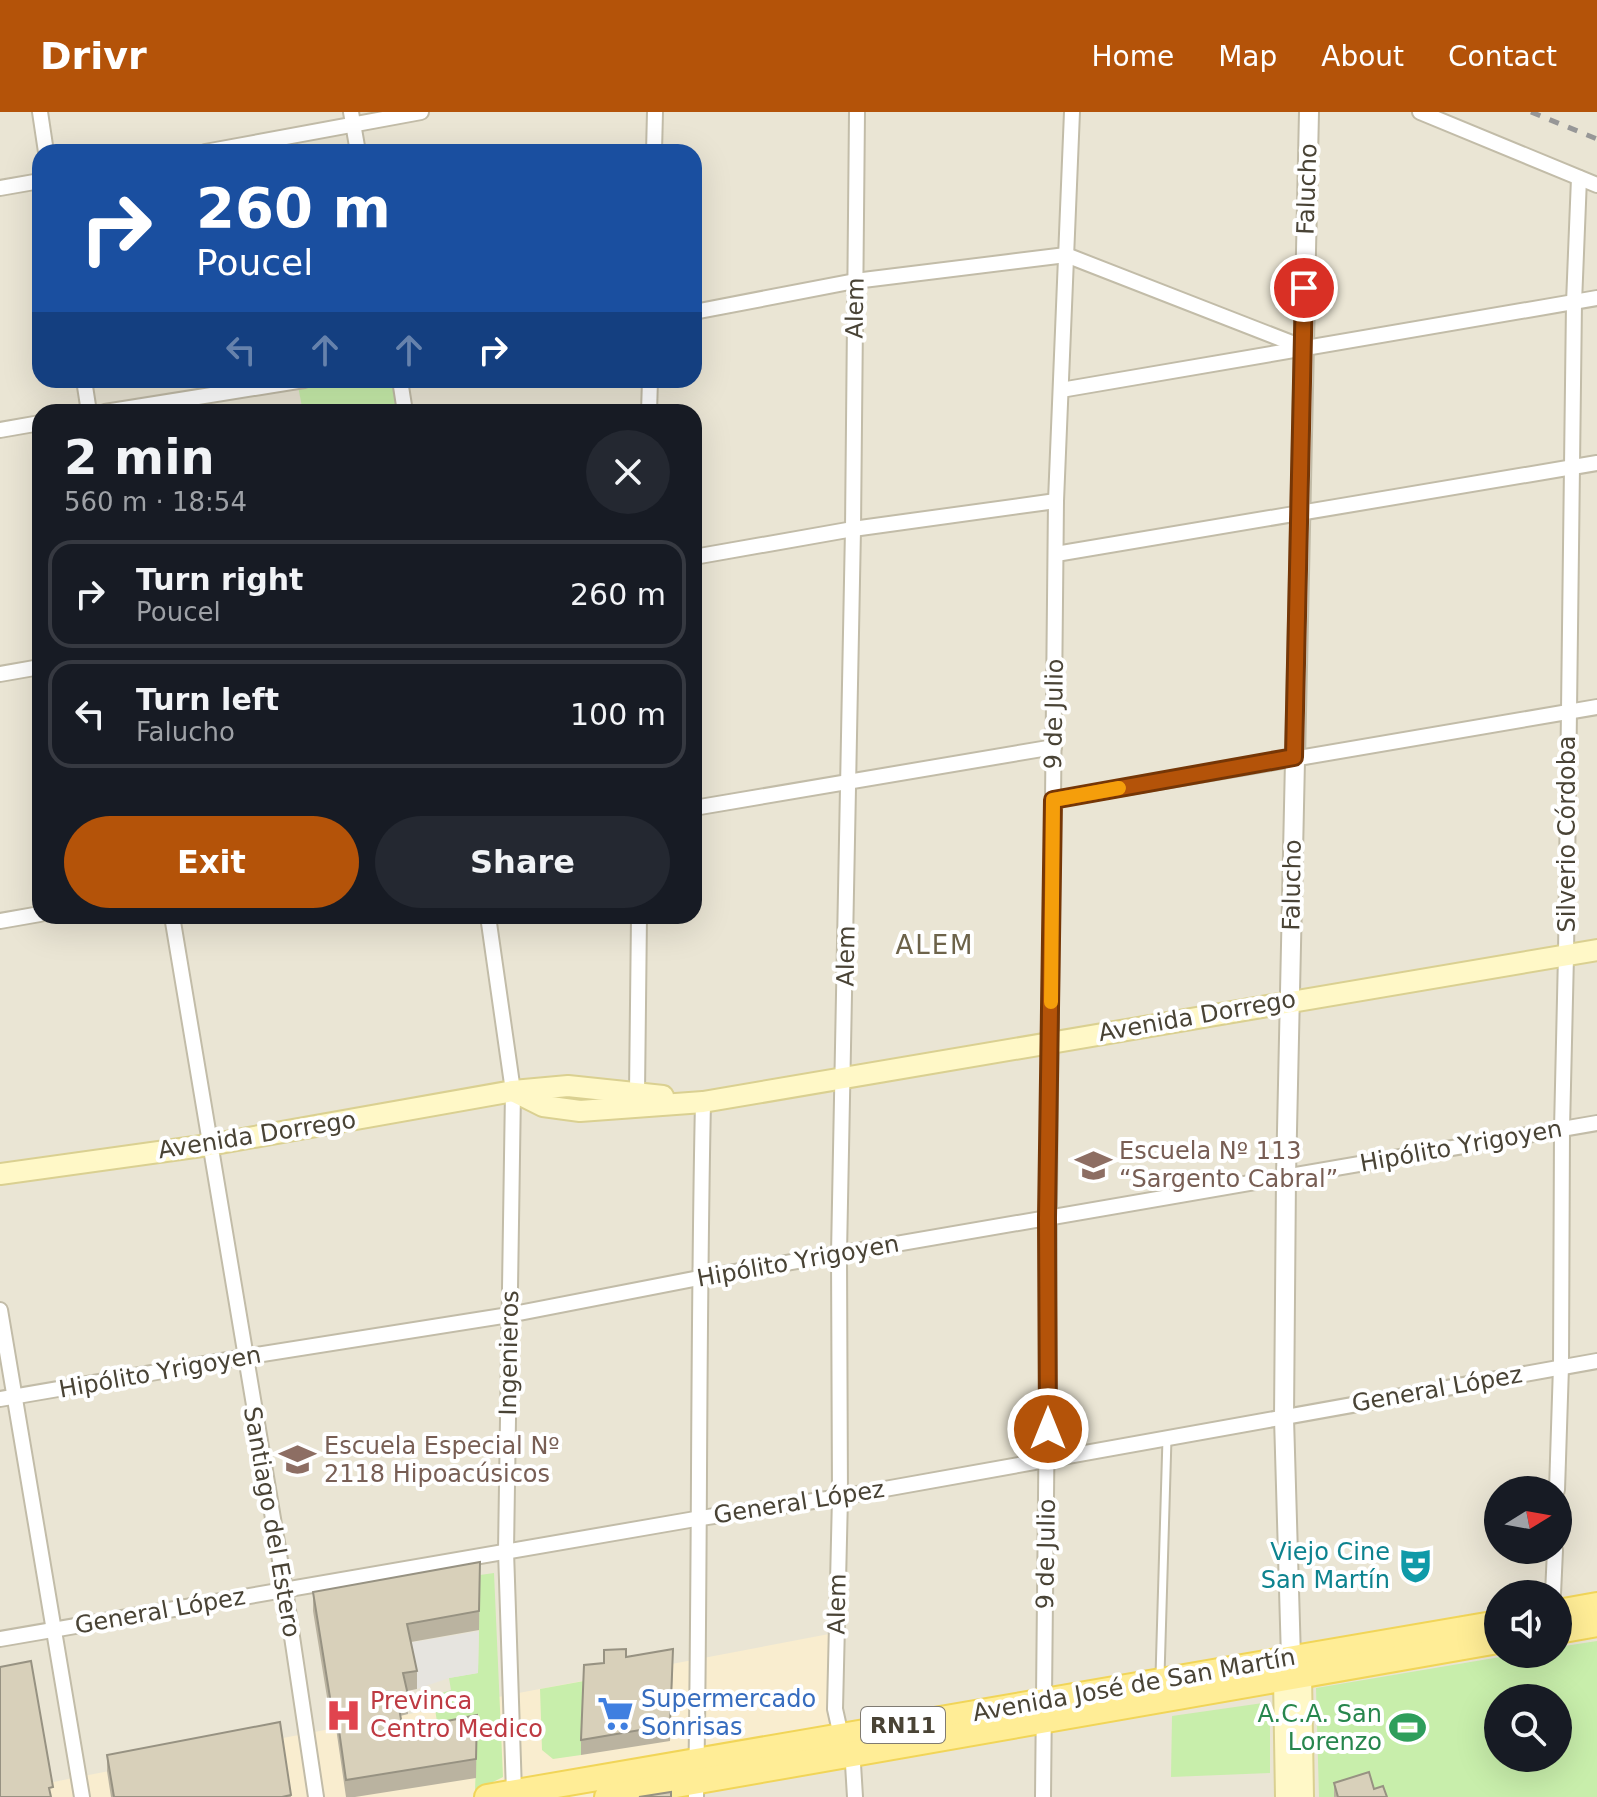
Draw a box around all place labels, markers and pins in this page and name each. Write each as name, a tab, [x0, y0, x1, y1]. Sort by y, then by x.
pin	[1270, 254, 1338, 322]
place label: Escuela Nº 113 “Sargento Cabral”	[1119, 1137, 1338, 1193]
school or university icon: Escuela Nº 113 “Sargento Cabral”	[1074, 1146, 1112, 1184]
place label: Escuela Especial Nº 2118 Hipoacúsicos	[324, 1432, 560, 1488]
school or university icon: Escuela Especial Nº 2118 Hipoacúsicos	[279, 1441, 317, 1479]
place label: Viejo Cine San Martín	[1261, 1538, 1390, 1594]
theatre icon: Viejo Cine San Martín	[1397, 1547, 1435, 1585]
place label: Supermercado Sonrisas	[641, 1685, 816, 1741]
place label: Previnca Centro Medico	[370, 1687, 543, 1743]
supermarket icon: Supermercado Sonrisas	[596, 1694, 634, 1732]
hospital icon: Previnca Centro Medico	[325, 1696, 363, 1734]
place label: A.C.A. San Lorenzo	[1258, 1700, 1382, 1756]
sports icon: A.C.A. San Lorenzo	[1389, 1709, 1427, 1747]

